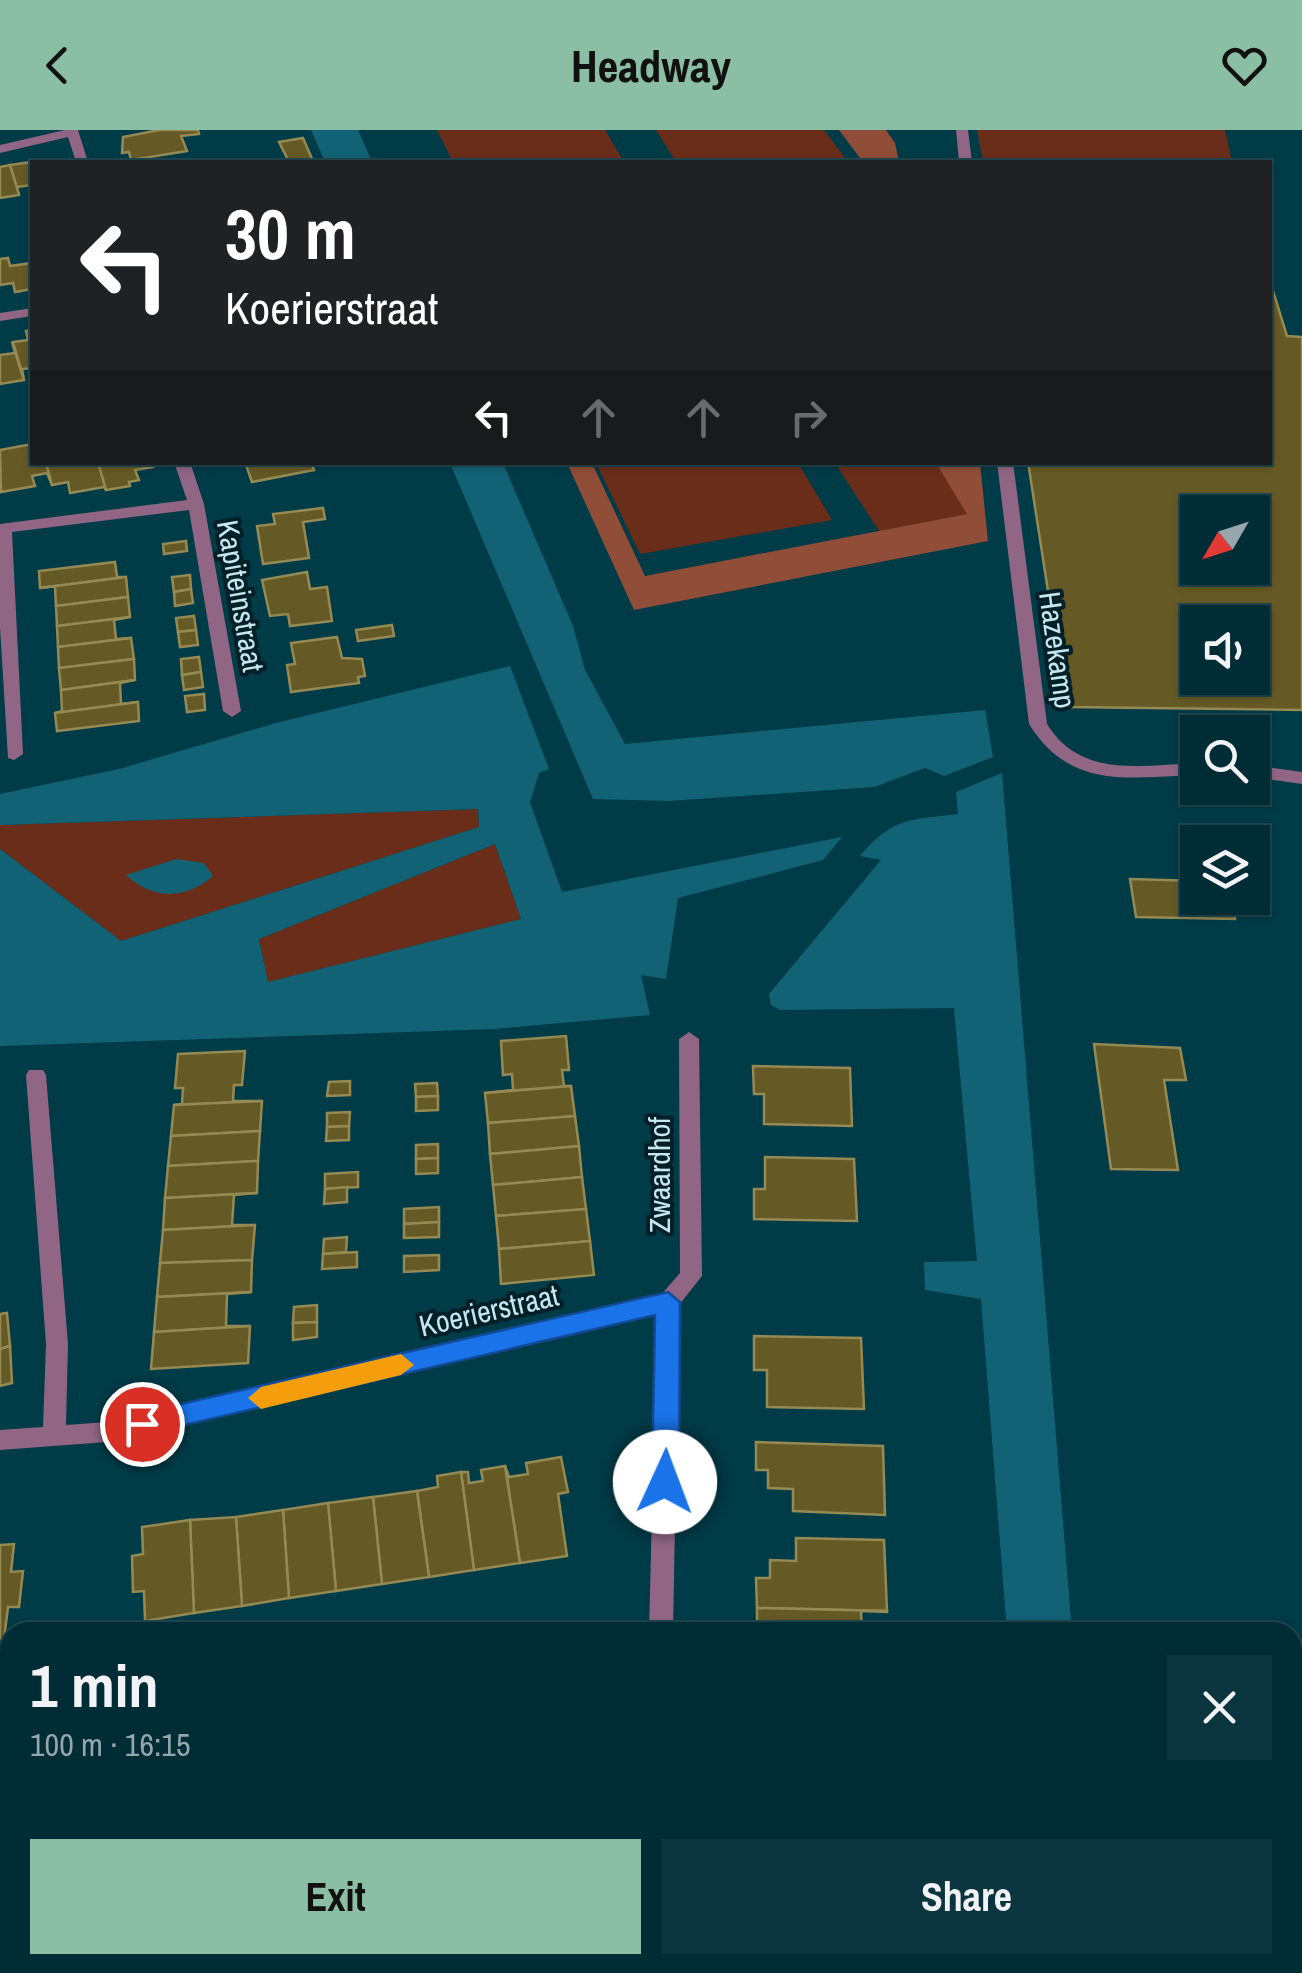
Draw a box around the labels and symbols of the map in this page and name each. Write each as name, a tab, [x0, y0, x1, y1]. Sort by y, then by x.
north arrow	[1180, 495, 1270, 585]
street label: Kapiteinstraat	[208, 517, 274, 675]
street label: Hazekamp	[1030, 589, 1086, 711]
street label: Zwaardhof	[639, 1117, 679, 1233]
street label: Koerierstraat	[415, 1275, 563, 1346]
pin	[100, 1382, 185, 1467]
position arrow	[613, 1430, 717, 1534]

